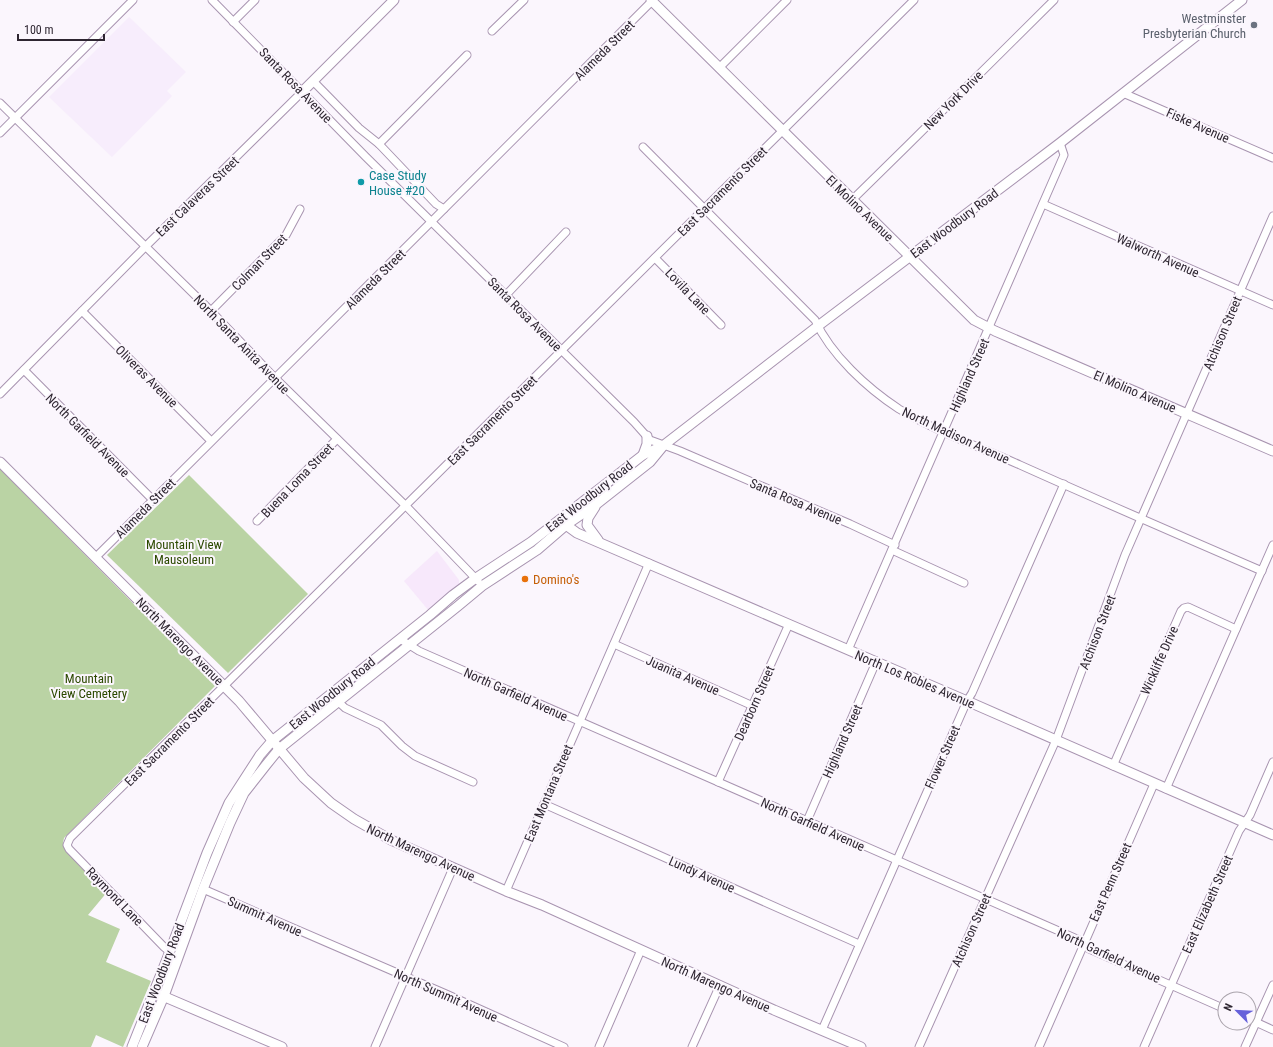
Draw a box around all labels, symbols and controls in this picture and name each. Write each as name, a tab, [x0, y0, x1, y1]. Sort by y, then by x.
place label: Westminster Presbyterian Church	[1143, 11, 1246, 41]
scale bar	[18, 16, 104, 42]
street label: Alameda Street	[571, 17, 638, 83]
marker: Westminster Presbyterian Church	[1249, 20, 1259, 30]
text: 100 m	[24, 23, 54, 37]
street label: Santa Rosa Avenue	[256, 45, 335, 126]
street label: New York Drive	[921, 68, 986, 133]
street label: Fiske Avenue	[1164, 105, 1232, 146]
street label: East Sacramento Street	[675, 143, 770, 239]
street label: East Calaveras Street	[153, 153, 242, 240]
place label: Case Study House #20	[369, 168, 427, 198]
street label: El Molino Avenue	[823, 172, 897, 244]
marker: Case Study House #20	[356, 177, 366, 187]
street label: East Woodbury Road	[907, 186, 1001, 261]
street label: Colman Street	[229, 231, 290, 294]
street label: Walworth Avenue	[1114, 231, 1201, 280]
street label: Alameda Street	[342, 246, 409, 312]
street label: Lovila Lane	[662, 265, 713, 317]
street label: Santa Rosa Avenue	[485, 274, 565, 354]
street label: North Santa Anita Avenue	[191, 292, 293, 397]
street label: Atchison Street	[1200, 294, 1245, 372]
street label: Highland Street	[947, 336, 992, 414]
street label: Oliveras Avenue	[112, 342, 181, 411]
street label: El Molino Avenue	[1091, 367, 1178, 416]
street label: East Sacramento Street	[445, 372, 540, 468]
street label: North Garfield Avenue	[43, 390, 133, 480]
street label: North Madison Avenue	[900, 404, 1012, 467]
street label: Buena Loma Street	[258, 440, 337, 521]
street label: East Woodbury Road	[543, 458, 636, 535]
street label: Alameda Street	[112, 475, 179, 541]
street label: Santa Rosa Avenue	[748, 475, 844, 528]
park label: Mountain View Mausoleum	[146, 537, 223, 567]
place label: Domino's	[533, 572, 579, 587]
marker: Domino's	[520, 574, 530, 584]
street label: Atchison Street	[1076, 593, 1119, 672]
street label: North Marengo Avenue	[133, 594, 227, 688]
street label: Wickliffe Drive	[1138, 623, 1181, 697]
street label: North Los Robles Avenue	[853, 647, 977, 712]
street label: Juanita Avenue	[644, 653, 722, 698]
street label: East Woodbury Road	[286, 654, 378, 733]
street label: Dearborn Street	[731, 663, 778, 743]
street label: North Garfield Avenue	[462, 665, 570, 724]
park label: Mountain View Cemetery	[51, 671, 128, 701]
street label: East Sacramento Street	[122, 693, 217, 789]
street label: Highland Street	[820, 702, 865, 780]
street label: Flower Street	[922, 723, 963, 791]
street label: East Montana Street	[521, 742, 576, 844]
street label: North Garfield Avenue	[759, 795, 867, 854]
street label: North Marengo Avenue	[364, 821, 477, 884]
street label: East Penn Street	[1086, 840, 1135, 924]
street label: Lundy Avenue	[666, 853, 737, 896]
street label: East Elizabeth Street	[1179, 853, 1236, 956]
street label: Raymond Lane	[83, 864, 146, 929]
street label: Atchison Street	[949, 891, 994, 969]
street label: Summit Avenue	[225, 893, 304, 940]
street label: East Woodbury Road	[135, 921, 187, 1025]
street label: North Garfield Avenue	[1055, 925, 1163, 986]
street label: North Marengo Avenue	[659, 954, 773, 1015]
street label: North Summit Avenue	[392, 966, 500, 1025]
north arrow	[1217, 991, 1257, 1031]
text: N	[1221, 1001, 1236, 1013]

